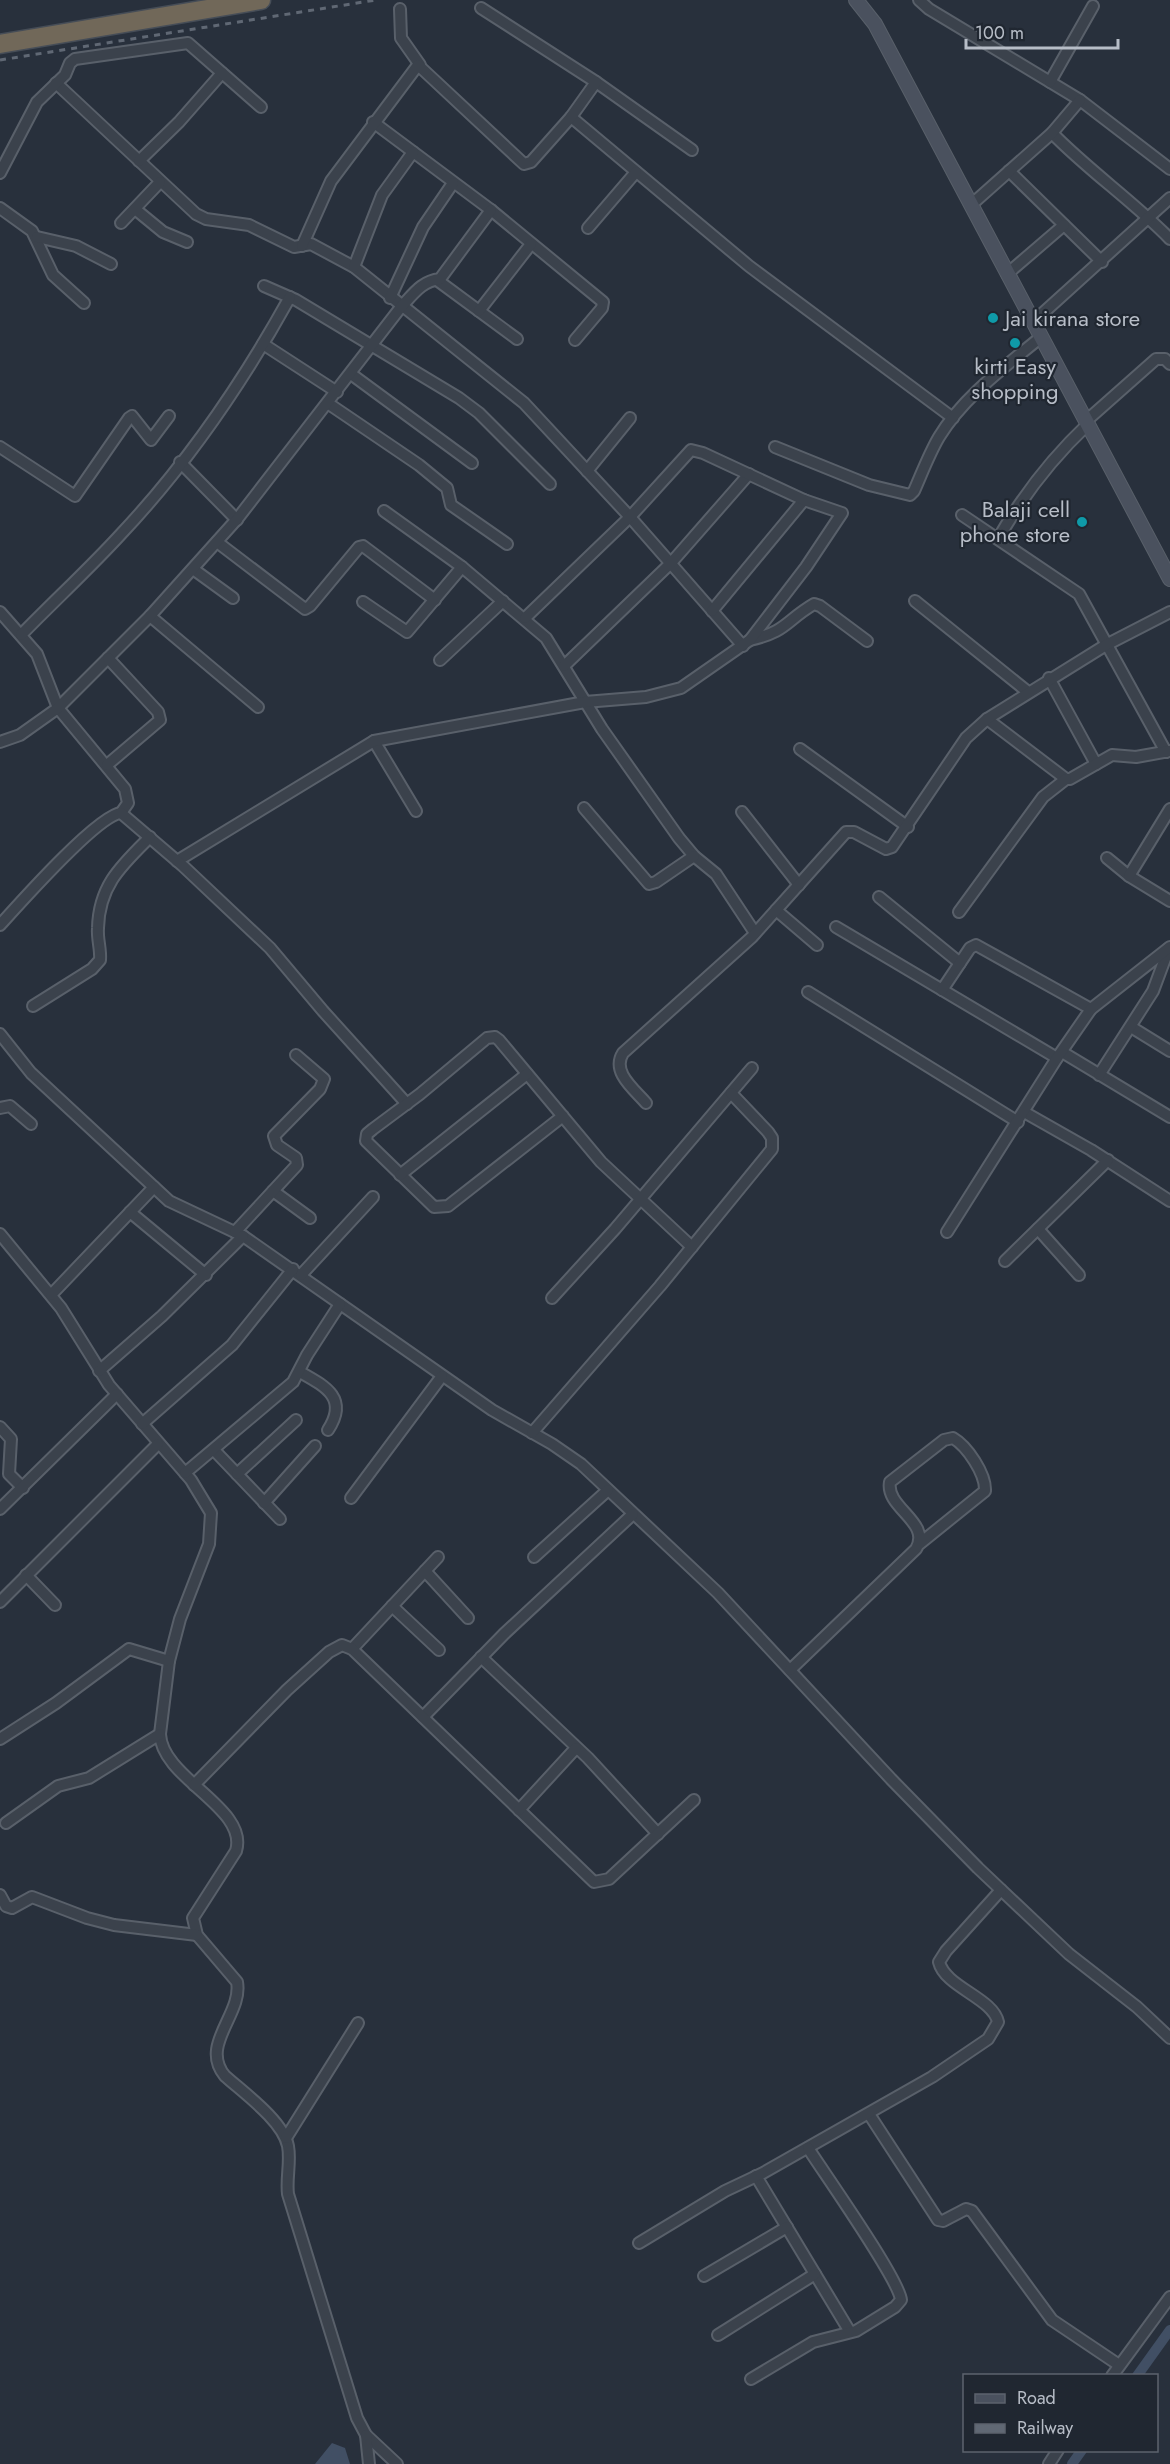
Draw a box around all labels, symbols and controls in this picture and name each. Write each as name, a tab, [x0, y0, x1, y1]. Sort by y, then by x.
scale bar	[966, 12, 1118, 50]
text: 100 m	[975, 20, 1024, 46]
place label: Jai kirana store	[1002, 302, 1140, 334]
marker: Jai kirana store	[986, 311, 1000, 325]
marker: kirti Easy shopping	[1008, 336, 1022, 350]
place label: kirti Easy shopping	[971, 350, 1059, 407]
place label: Balaji cell phone store	[960, 493, 1070, 550]
marker: Balaji cell phone store	[1075, 515, 1089, 529]
legend	[963, 2374, 1158, 2452]
text: Road	[1017, 2385, 1056, 2411]
text: Railway	[1017, 2415, 1073, 2441]

